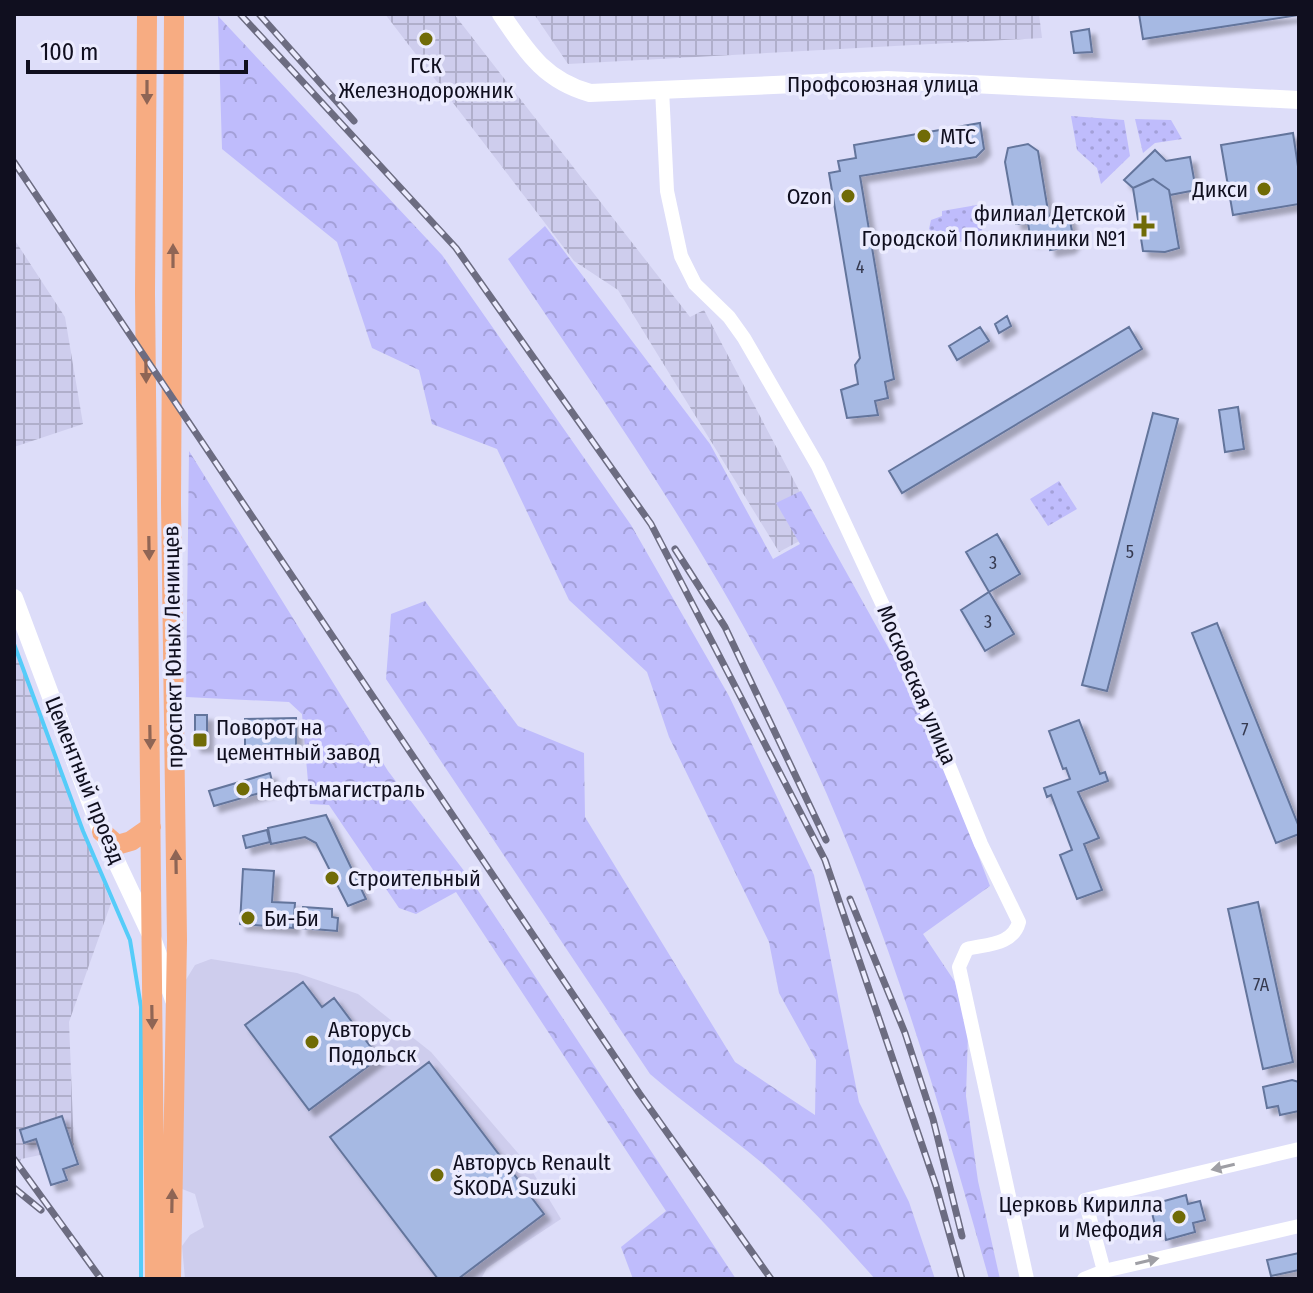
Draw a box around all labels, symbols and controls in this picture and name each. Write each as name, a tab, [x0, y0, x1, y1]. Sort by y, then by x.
scale bar	[28, 24, 246, 74]
marker: ГСК Железнодорожник	[417, 30, 435, 48]
text: 100 m	[40, 38, 98, 66]
place label: ГСК Железнодорожник	[339, 52, 514, 104]
street label: Профсоюзная улица	[787, 71, 979, 98]
one-way arrow	[140, 80, 153, 105]
place label: МТС	[940, 123, 976, 150]
marker: МТС	[915, 127, 933, 145]
place label: Дикси	[1192, 176, 1248, 203]
marker: Дикси	[1255, 180, 1273, 198]
place label: Ozon	[787, 183, 832, 210]
marker: Ozon	[839, 187, 857, 205]
place label: филиал Детской Городской Поликлиники №1	[862, 200, 1126, 252]
marker: филиал Детской Городской Поликлиники №1	[1133, 215, 1155, 237]
one-way arrow	[167, 243, 179, 268]
house number: 4	[856, 256, 865, 278]
one-way arrow	[140, 359, 152, 384]
street label: проспект Юных Ленинцев	[157, 525, 189, 769]
one-way arrow	[142, 536, 155, 561]
house number: 5	[1126, 541, 1134, 563]
house number: 3	[989, 552, 997, 574]
street label: Московская улица	[871, 601, 963, 769]
house number: 3	[984, 611, 992, 633]
street label: Цементный проезд	[39, 692, 131, 868]
place label: Поворот на цементный завод	[216, 714, 380, 766]
house number: 7	[1241, 719, 1249, 741]
one-way arrow	[144, 725, 156, 750]
marker: Поворот на цементный завод	[191, 731, 209, 749]
place label: Нефтьмагистраль	[259, 776, 425, 803]
marker: Нефтьмагистраль	[234, 780, 252, 798]
one-way arrow	[169, 849, 182, 874]
place label: Строительный	[348, 865, 481, 892]
marker: Строительный	[323, 869, 341, 887]
place label: Би-Би	[264, 905, 319, 932]
marker: Би-Би	[239, 909, 257, 927]
house number: 7А	[1253, 974, 1270, 996]
one-way arrow	[146, 1005, 158, 1030]
place label: Авторусь Подольск	[328, 1016, 417, 1068]
marker: Авторусь Подольск	[303, 1033, 321, 1051]
place label: Авторусь Renault ŠKODA Suzuki	[453, 1149, 611, 1201]
one-way arrow	[1211, 1161, 1236, 1174]
marker: Авторусь Renault ŠKODA Suzuki	[428, 1166, 446, 1184]
one-way arrow	[166, 1188, 178, 1213]
place label: Церковь Кирилла и Мефодия	[999, 1191, 1163, 1243]
marker: Церковь Кирилла и Мефодия	[1170, 1208, 1188, 1226]
one-way arrow	[1134, 1255, 1159, 1267]

